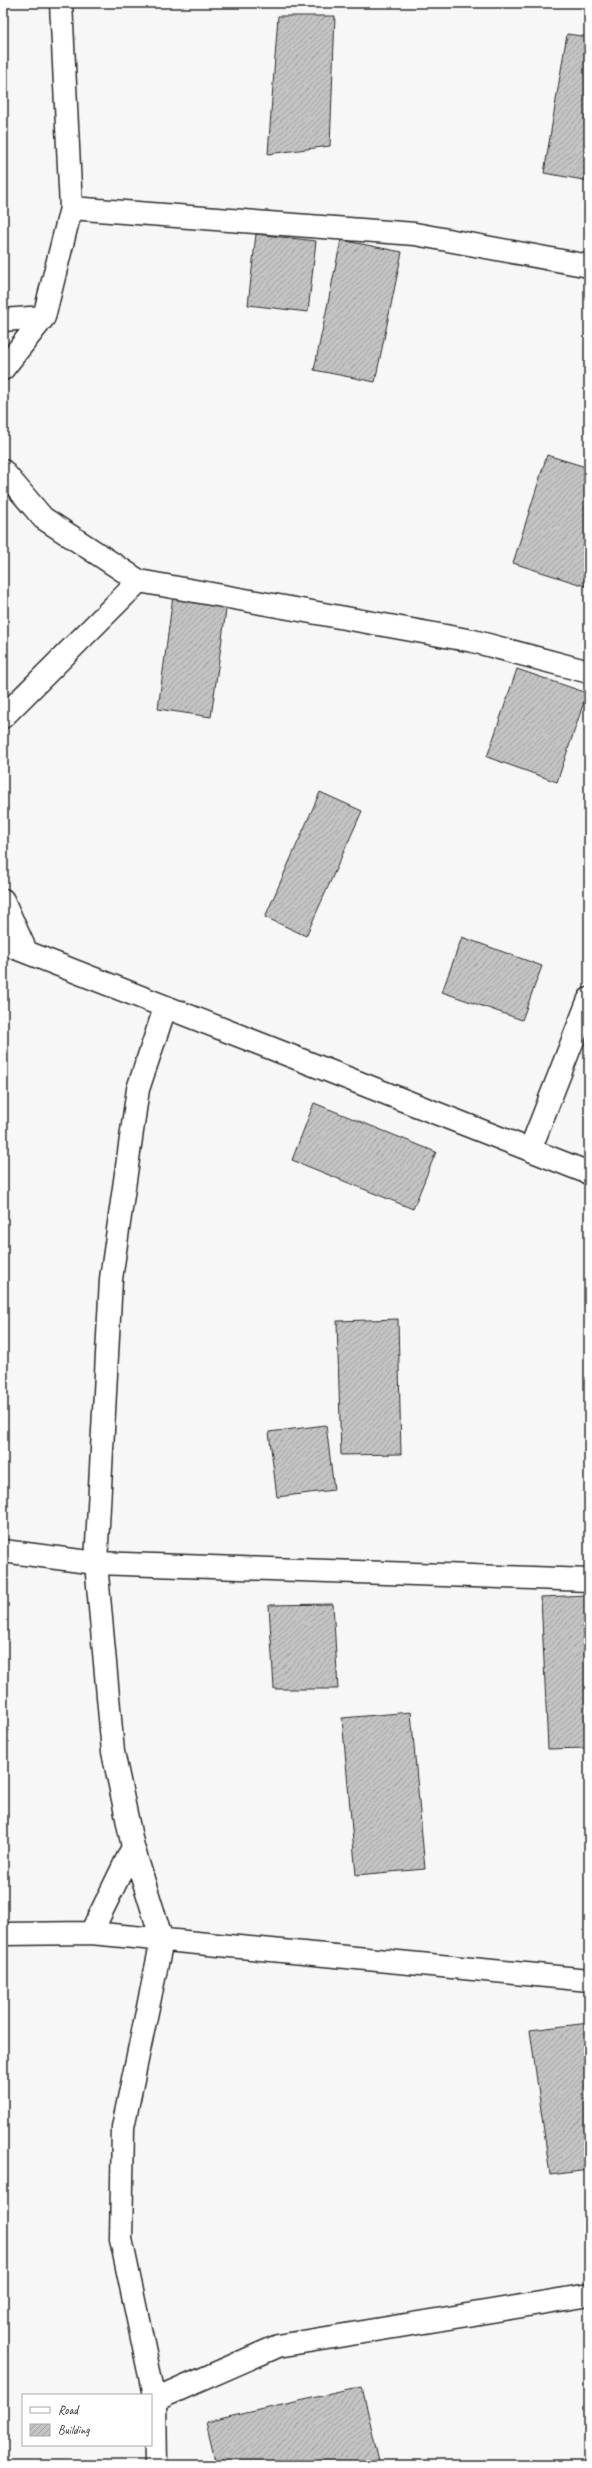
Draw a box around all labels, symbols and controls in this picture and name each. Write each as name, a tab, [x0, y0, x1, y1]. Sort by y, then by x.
legend	[22, 2394, 152, 2446]
text: Road	[58, 2402, 80, 2418]
text: Building	[58, 2422, 90, 2438]

